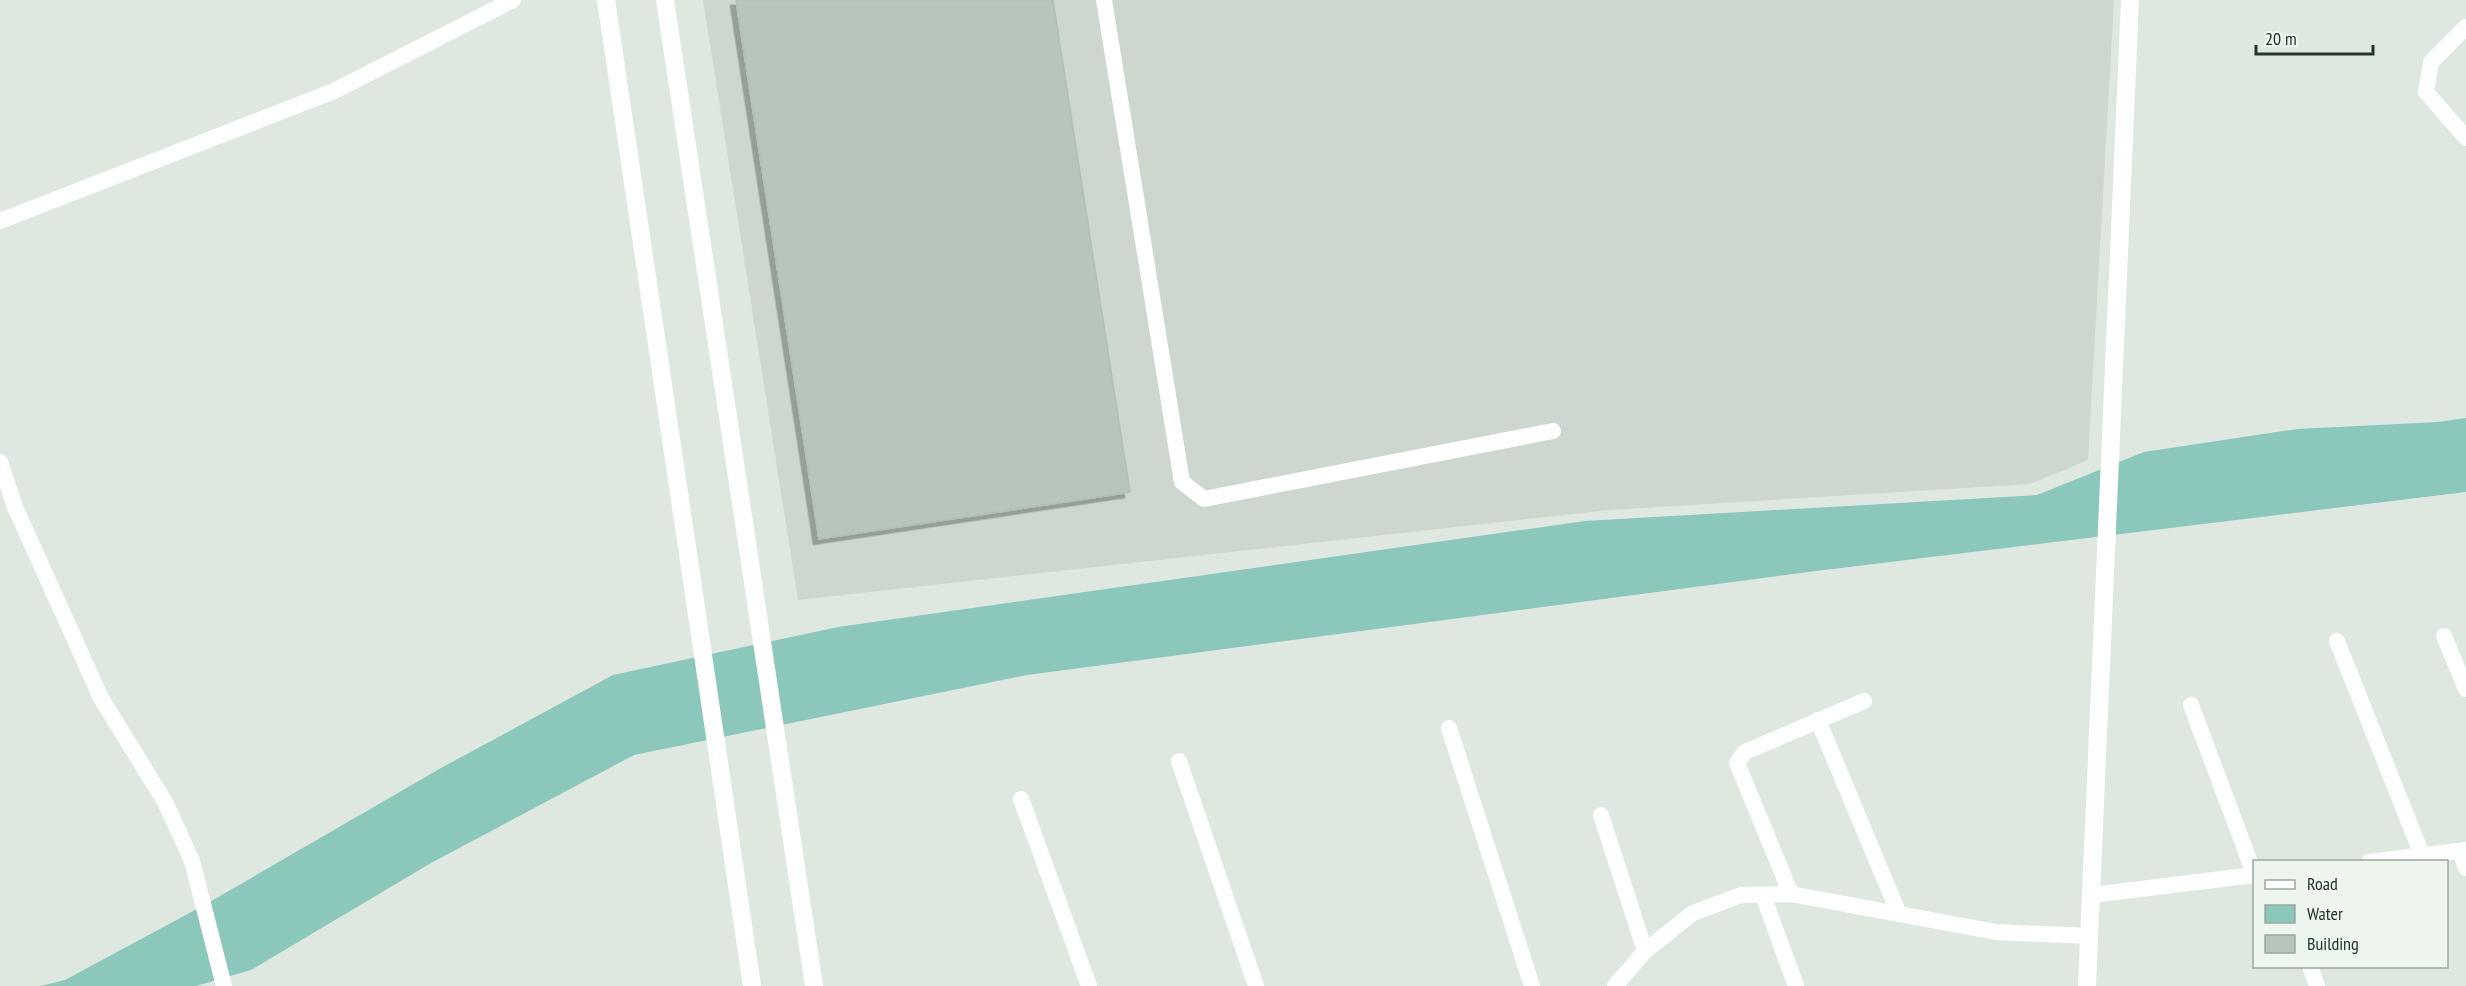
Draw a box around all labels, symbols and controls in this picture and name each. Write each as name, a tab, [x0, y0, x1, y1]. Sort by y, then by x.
scale bar	[2256, 18, 2373, 56]
text: 20 m	[2265, 27, 2297, 50]
legend	[2253, 860, 2448, 968]
text: Road	[2307, 872, 2338, 895]
text: Water	[2307, 902, 2343, 925]
text: Building	[2307, 932, 2359, 955]

